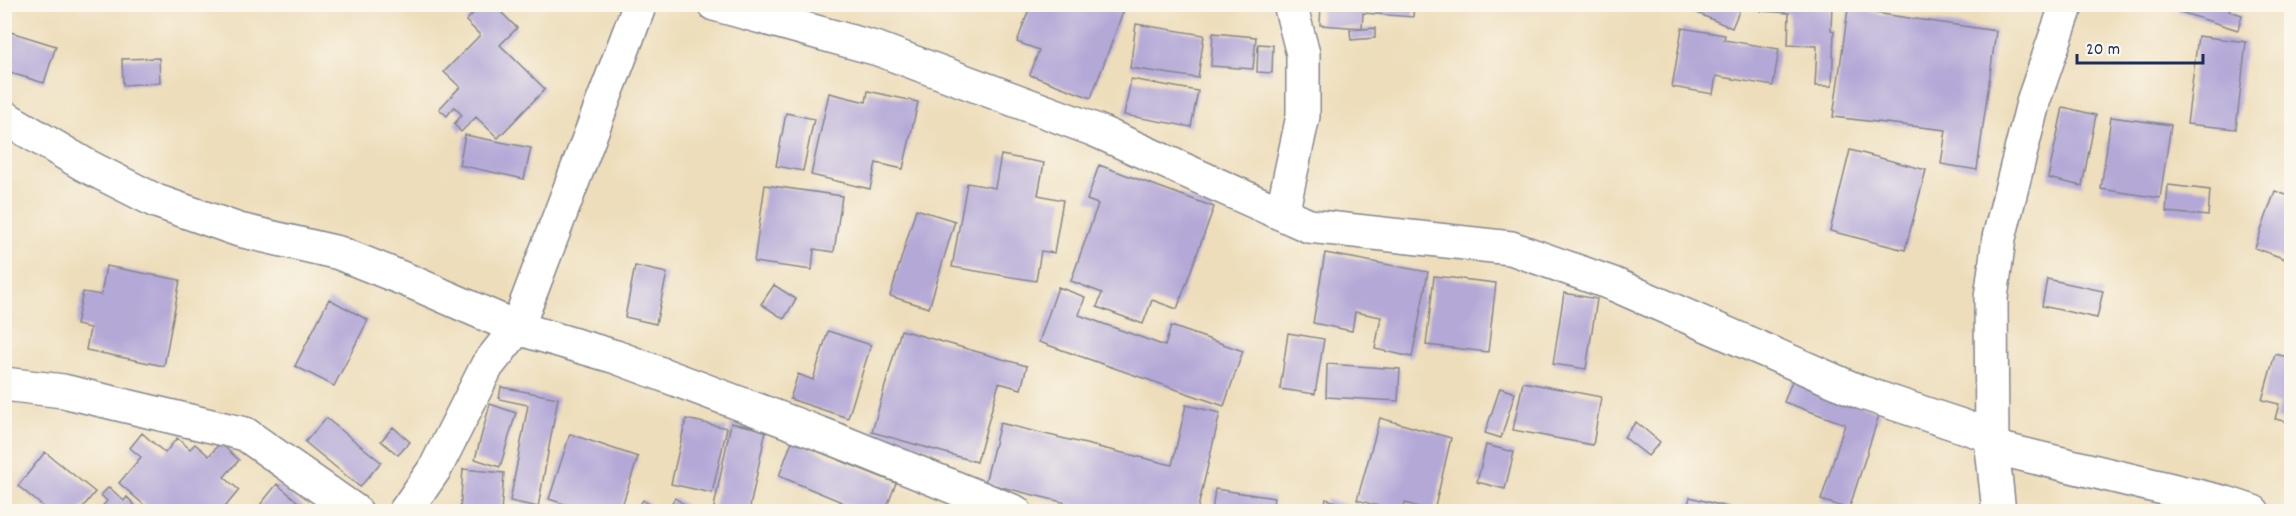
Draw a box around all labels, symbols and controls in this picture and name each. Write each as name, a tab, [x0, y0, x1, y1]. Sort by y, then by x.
scale bar	[2077, 27, 2203, 65]
text: 20 m	[2086, 38, 2120, 63]

